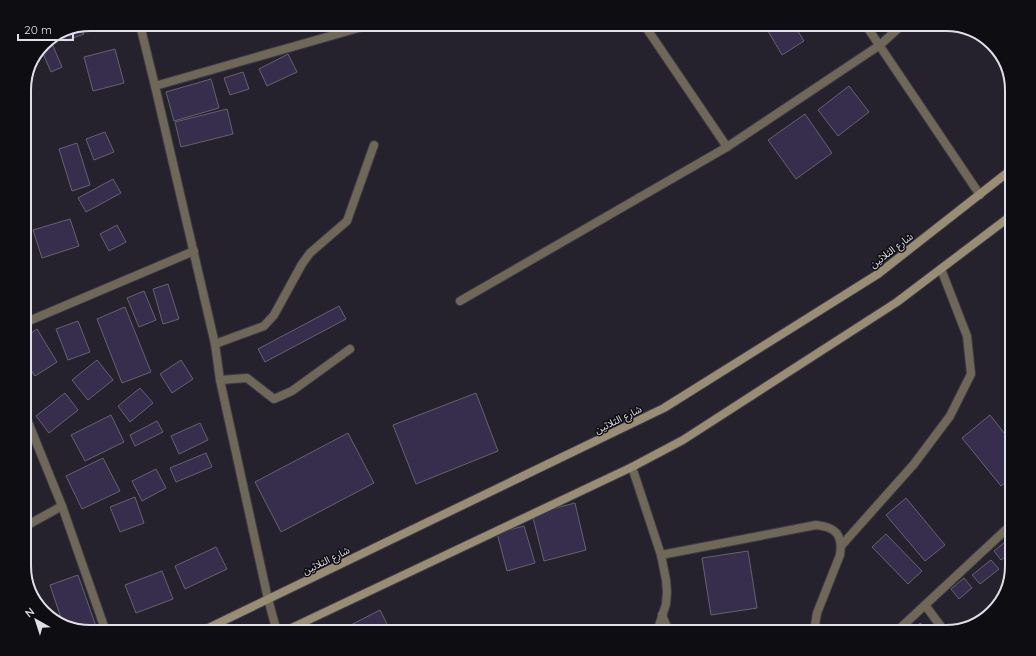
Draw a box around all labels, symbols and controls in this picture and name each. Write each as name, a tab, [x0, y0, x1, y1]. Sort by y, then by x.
scale bar	[18, 16, 73, 42]
text: 20 m	[24, 22, 52, 37]
street label: شارع الثلاثين	[867, 230, 916, 272]
street label: شارع الثلاثين	[592, 402, 645, 437]
street label: شارع الثلاثين	[300, 543, 353, 578]
north arrow	[16, 600, 56, 640]
text: N	[22, 604, 37, 620]

